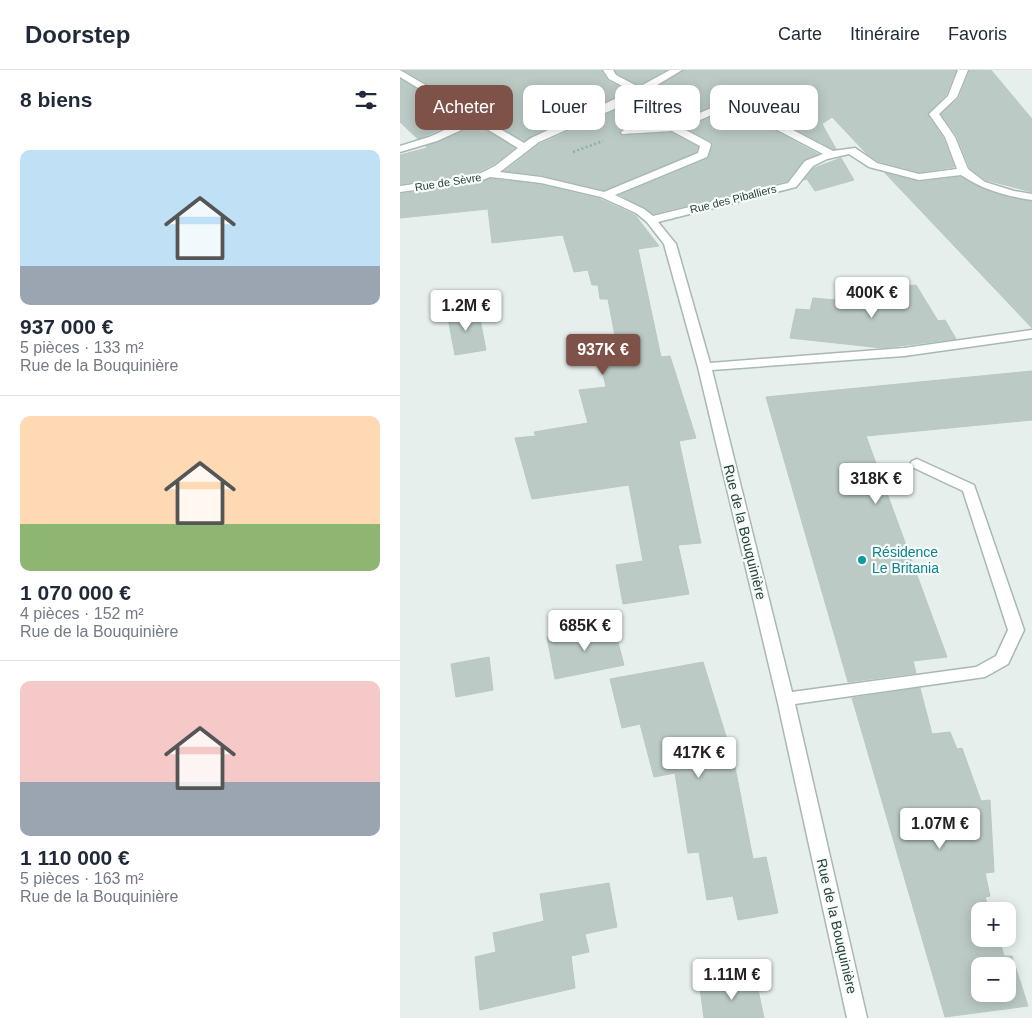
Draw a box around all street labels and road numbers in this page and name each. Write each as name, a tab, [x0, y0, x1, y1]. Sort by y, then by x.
street label: Rue de Sèvre	[414, 171, 482, 193]
street label: Rue des Piballiers	[689, 182, 778, 216]
street label: Rue de la Bouquinière	[720, 463, 770, 601]
street label: Rue de la Bouquinière	[814, 857, 860, 996]

